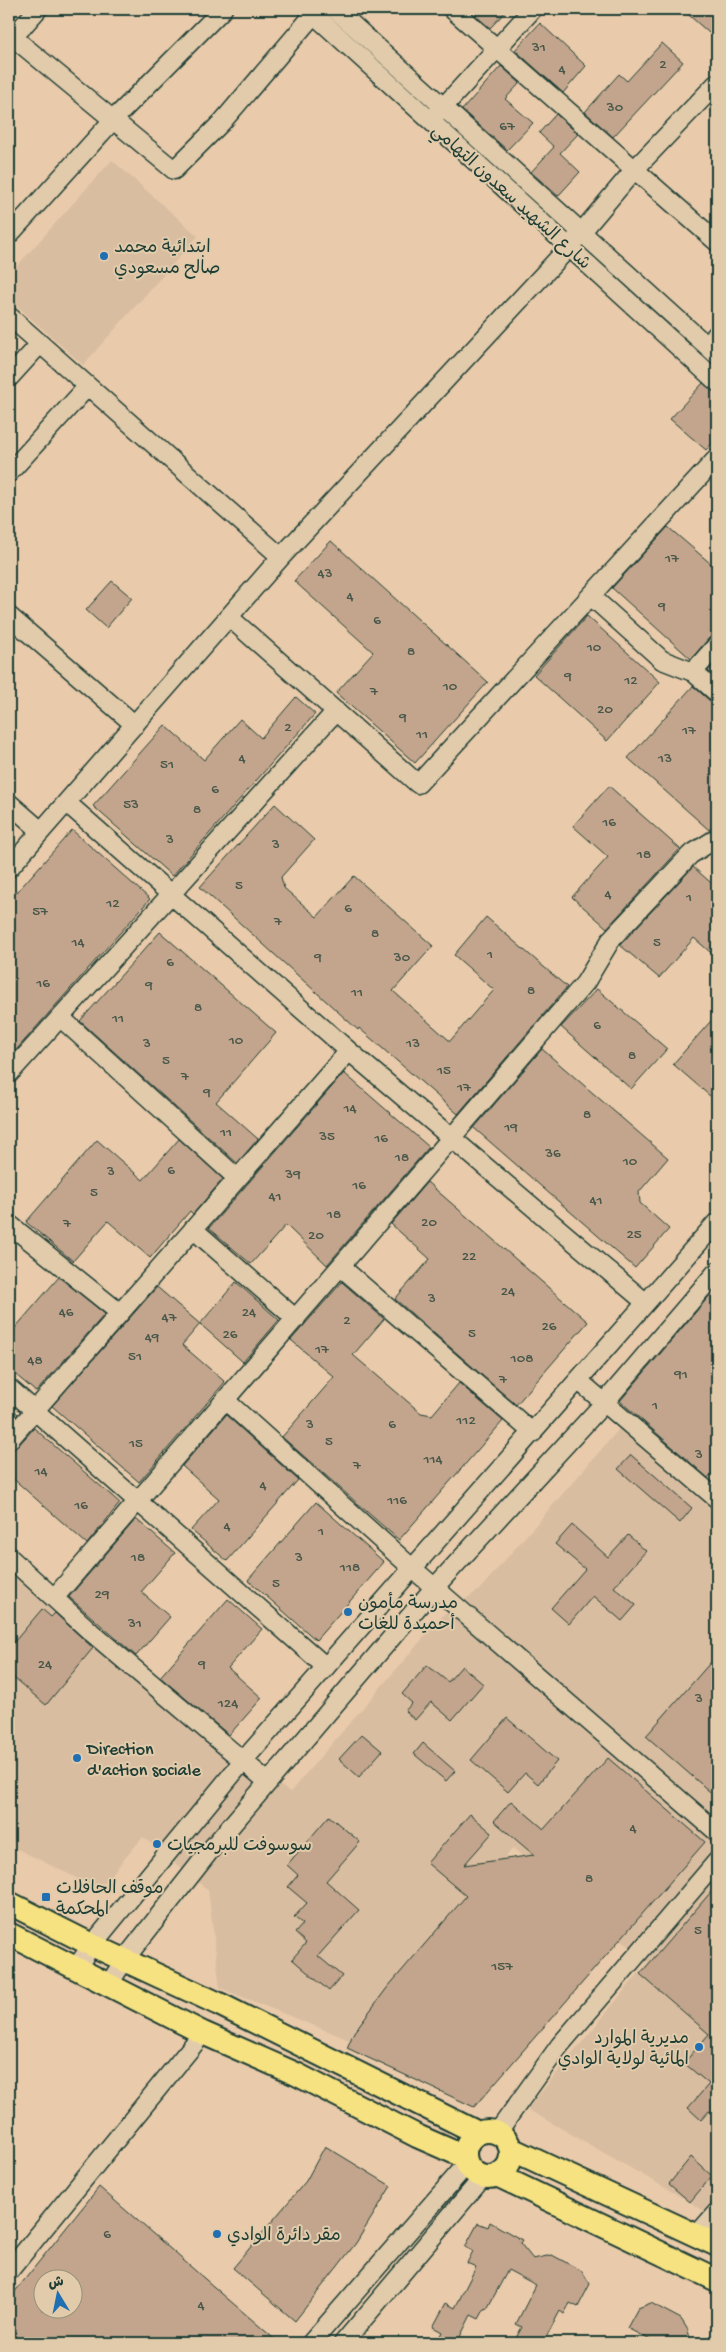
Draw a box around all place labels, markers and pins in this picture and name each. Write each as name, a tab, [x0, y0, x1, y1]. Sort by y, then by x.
place label: ابتدائية محمد صالح مسعودي	[114, 238, 221, 280]
marker: ابتدائية محمد صالح مسعودي	[98, 250, 110, 262]
place label: مدرسة مأمون أحميدة للغات	[358, 1592, 458, 1636]
marker: مدرسة مأمون أحميدة للغات	[342, 1606, 354, 1618]
place label: Direction d'action sociale	[86, 1740, 202, 1782]
marker: Direction d'action sociale	[71, 1752, 83, 1764]
place label: سوسوفت للبرمجيات	[167, 1836, 312, 1857]
marker: سوسوفت للبرمجيات	[151, 1838, 163, 1850]
place label: موقف الحافلات المحكمة	[56, 1879, 163, 1921]
marker: موقف الحافلات المحكمة	[40, 1891, 52, 1903]
place label: مديرية الموارد المائية لولاية الوادي	[558, 2029, 689, 2071]
marker: مديرية الموارد المائية لولاية الوادي	[693, 2041, 705, 2053]
place label: مقر دائرة الوادي	[227, 2226, 341, 2247]
marker: مقر دائرة الوادي	[211, 2228, 223, 2240]

